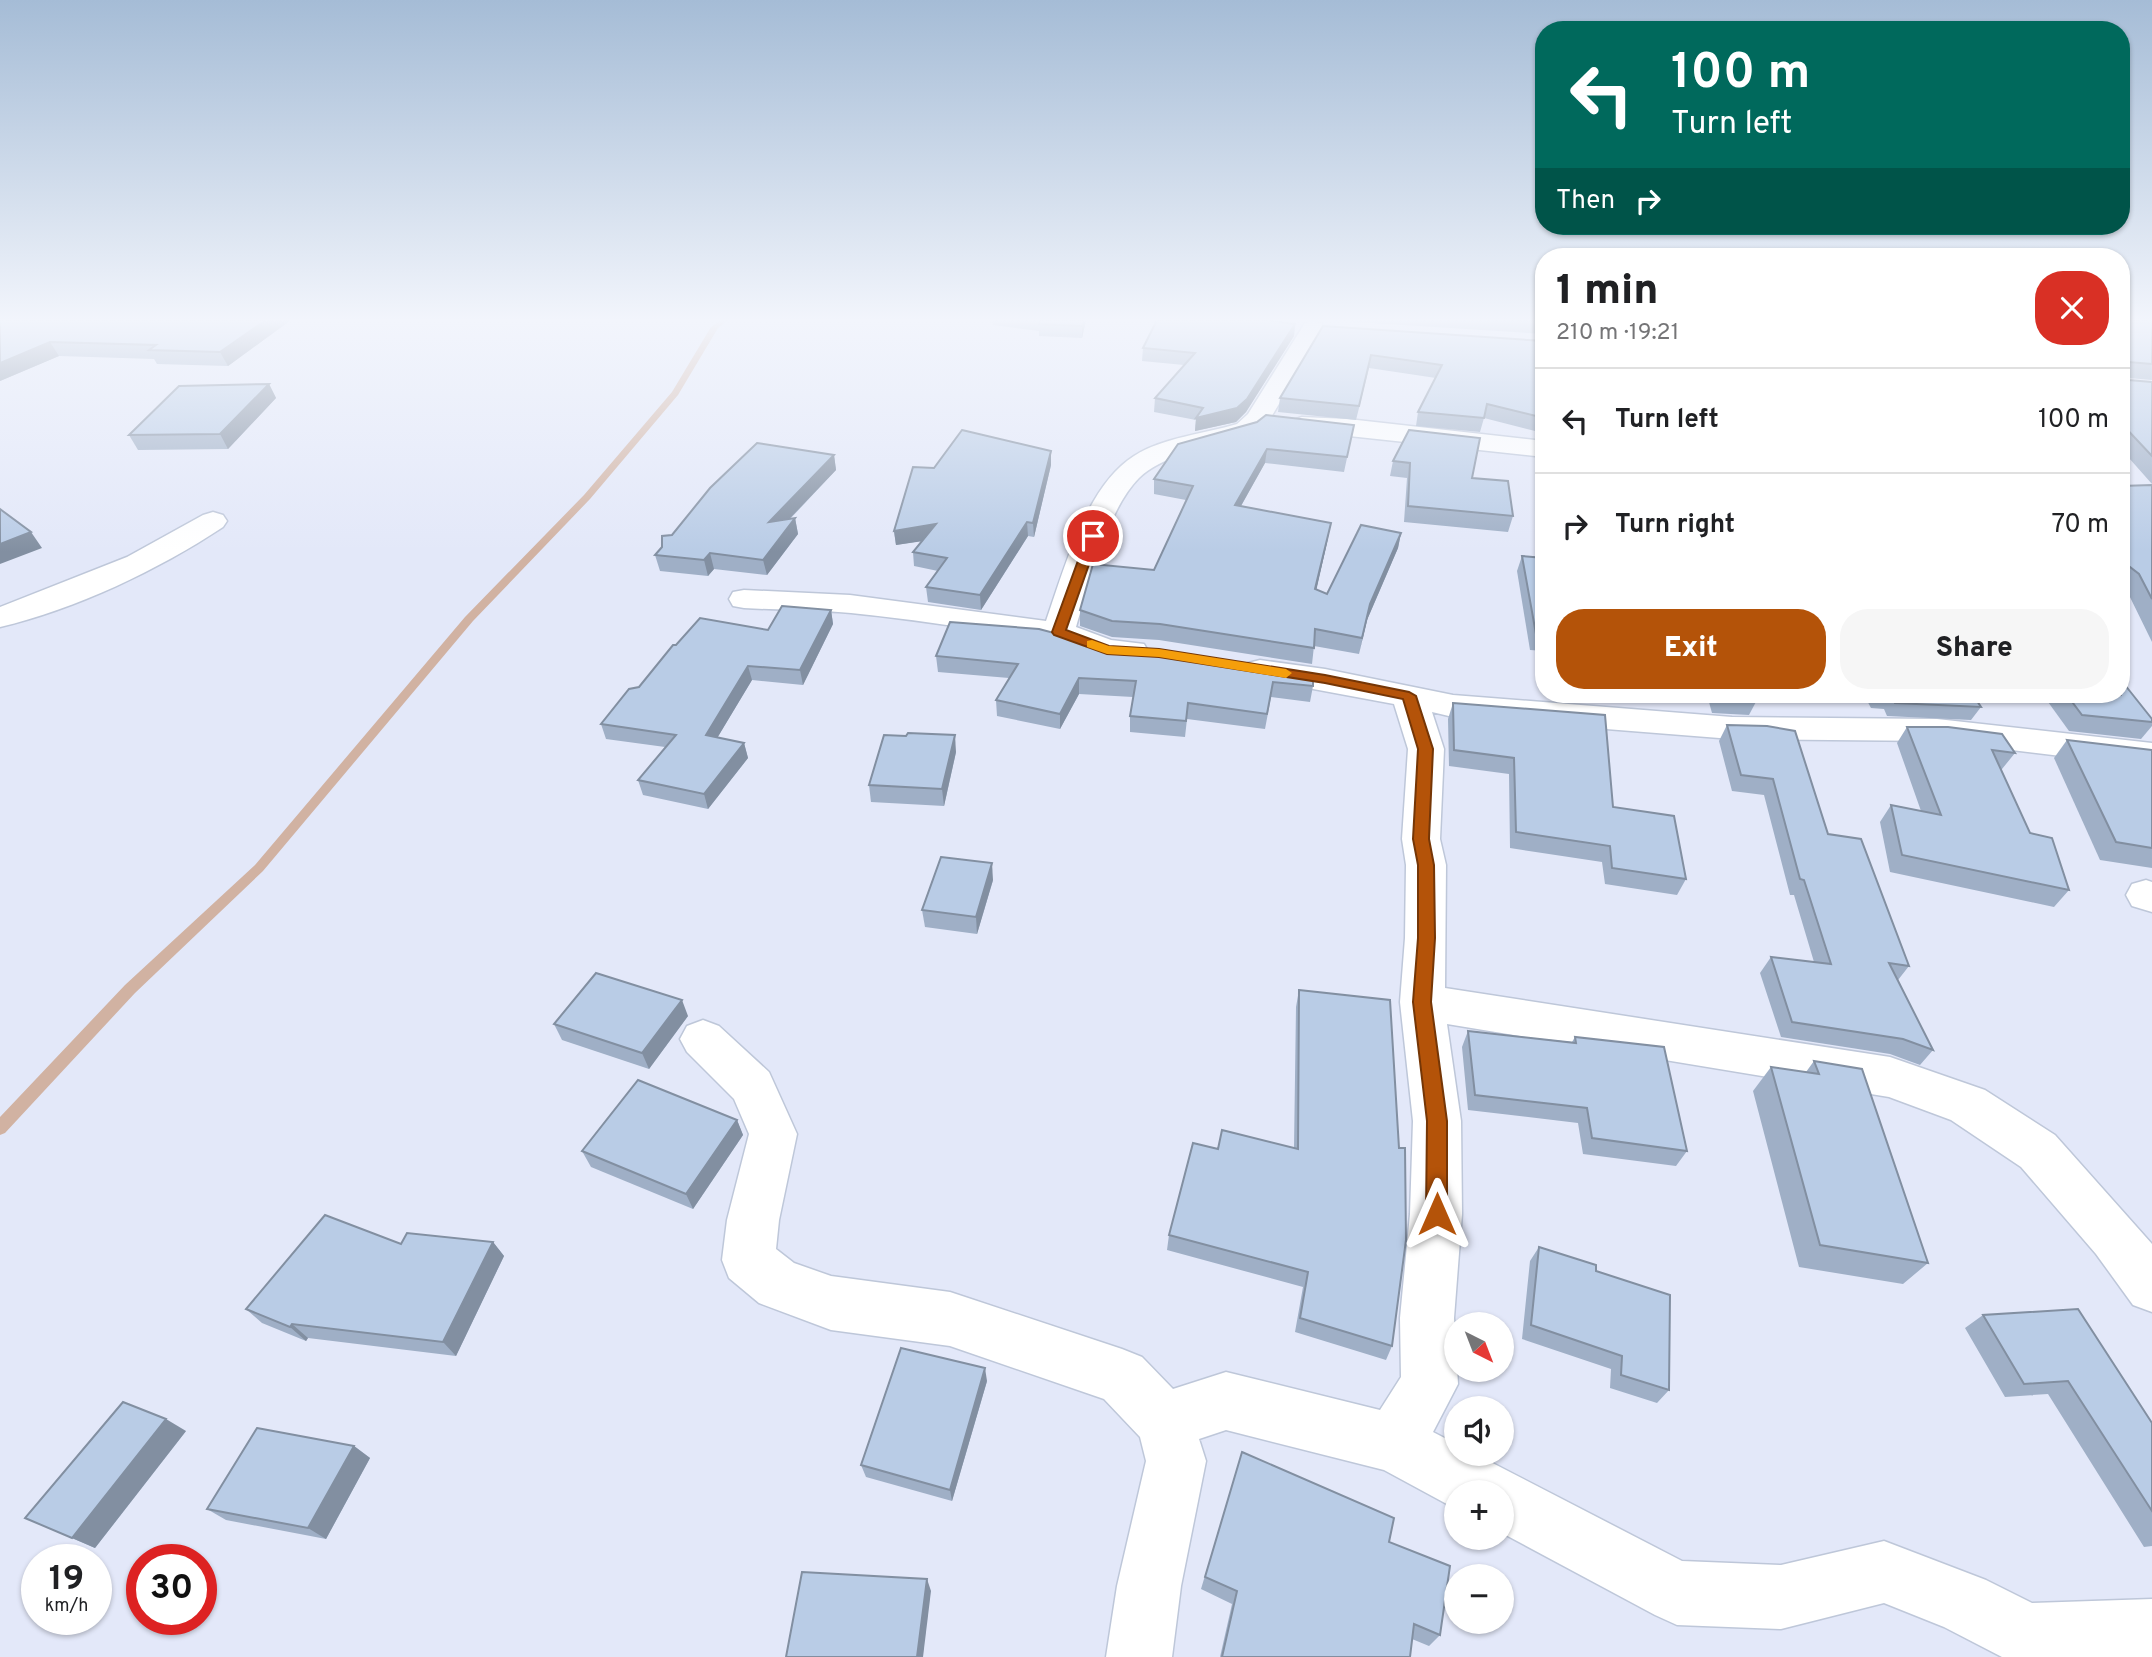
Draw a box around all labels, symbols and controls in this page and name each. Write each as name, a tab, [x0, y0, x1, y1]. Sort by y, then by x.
text: 100 m	[1671, 44, 1810, 106]
icon: left	[1556, 49, 1647, 140]
text: Turn left	[1671, 105, 1792, 145]
icon: right	[1629, 182, 1667, 220]
text: Then	[1556, 185, 1615, 218]
text: 1 min	[1556, 266, 1659, 319]
button: close	[2035, 271, 2109, 345]
text: 210 m · 19:21	[1556, 319, 1679, 348]
icon: left	[1556, 402, 1594, 440]
text: Turn left	[1615, 404, 1719, 437]
text: 100 m	[2038, 404, 2109, 437]
pin	[1063, 506, 1123, 566]
icon: right	[1556, 507, 1594, 545]
text: Turn right	[1615, 509, 1735, 542]
text: 70 m	[2051, 509, 2109, 542]
icon: arrive	[1074, 517, 1112, 555]
button: Exit	[1556, 609, 1826, 689]
button: Share	[1840, 609, 2109, 689]
position arrow	[1400, 1177, 1474, 1251]
north arrow	[1444, 1312, 1514, 1382]
map controls	[1444, 1312, 1514, 1634]
button: sound	[1444, 1396, 1514, 1466]
button: +	[1444, 1480, 1514, 1550]
speed limit sign: 30	[126, 1544, 217, 1635]
text: 19	[49, 1558, 84, 1602]
button: −	[1444, 1564, 1514, 1634]
text: km/h	[45, 1595, 88, 1618]

